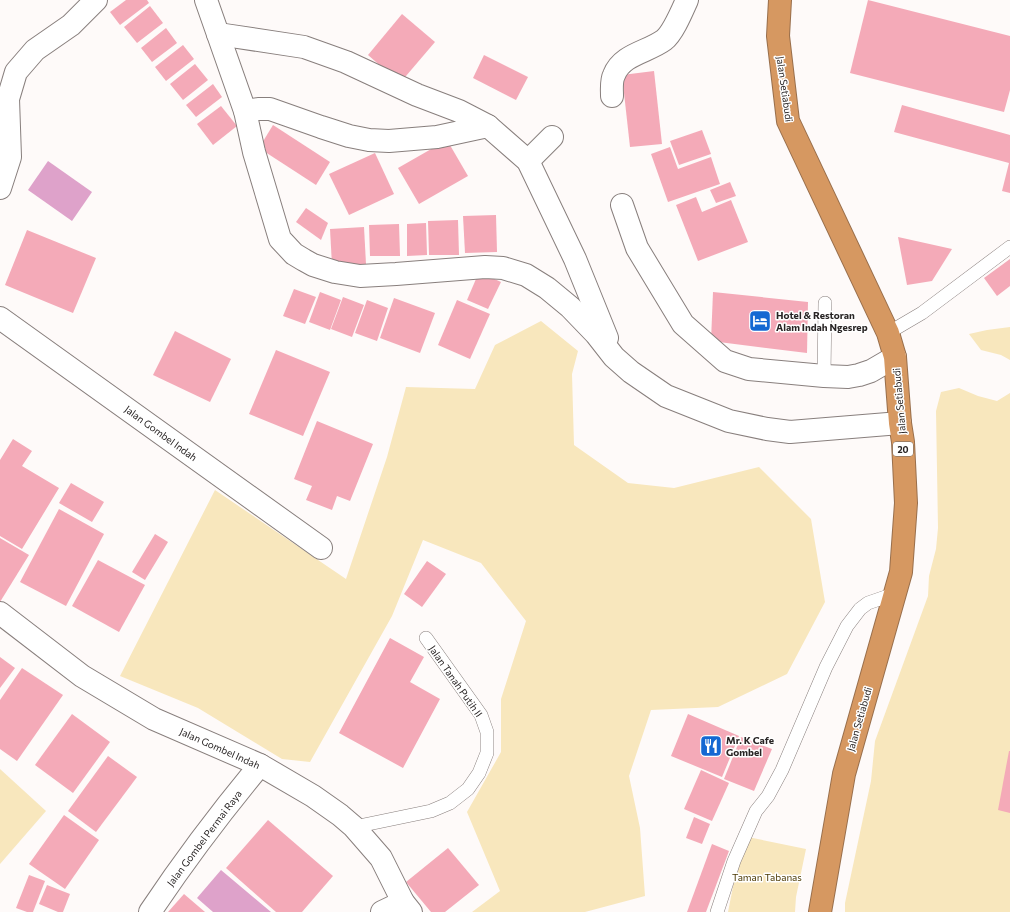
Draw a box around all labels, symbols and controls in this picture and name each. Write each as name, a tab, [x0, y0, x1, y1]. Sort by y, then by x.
street label: Jalan Setiabudi	[774, 55, 796, 123]
hotel icon: Hotel & Restoran Alam Indah Ngesrep	[747, 308, 773, 334]
place label: Hotel & Restoran Alam Indah Ngesrep	[776, 309, 868, 333]
street label: Jalan Setiabudi	[890, 367, 908, 435]
street label: Jalan Gombel Indah	[122, 403, 200, 463]
road number: 20	[893, 442, 913, 456]
street label: Jalan Tanah Putih II	[427, 643, 485, 719]
street label: Jalan Setiabudi	[844, 685, 874, 753]
street label: Jalan Gombel Indah	[178, 725, 262, 771]
restaurant icon: Mr. K Cafe Gombel	[698, 733, 724, 759]
place label: Mr. K Cafe Gombel	[726, 734, 774, 758]
street label: Jalan Gombel Permai Raya	[164, 788, 244, 888]
park label: Taman Tabanas	[732, 871, 802, 883]

